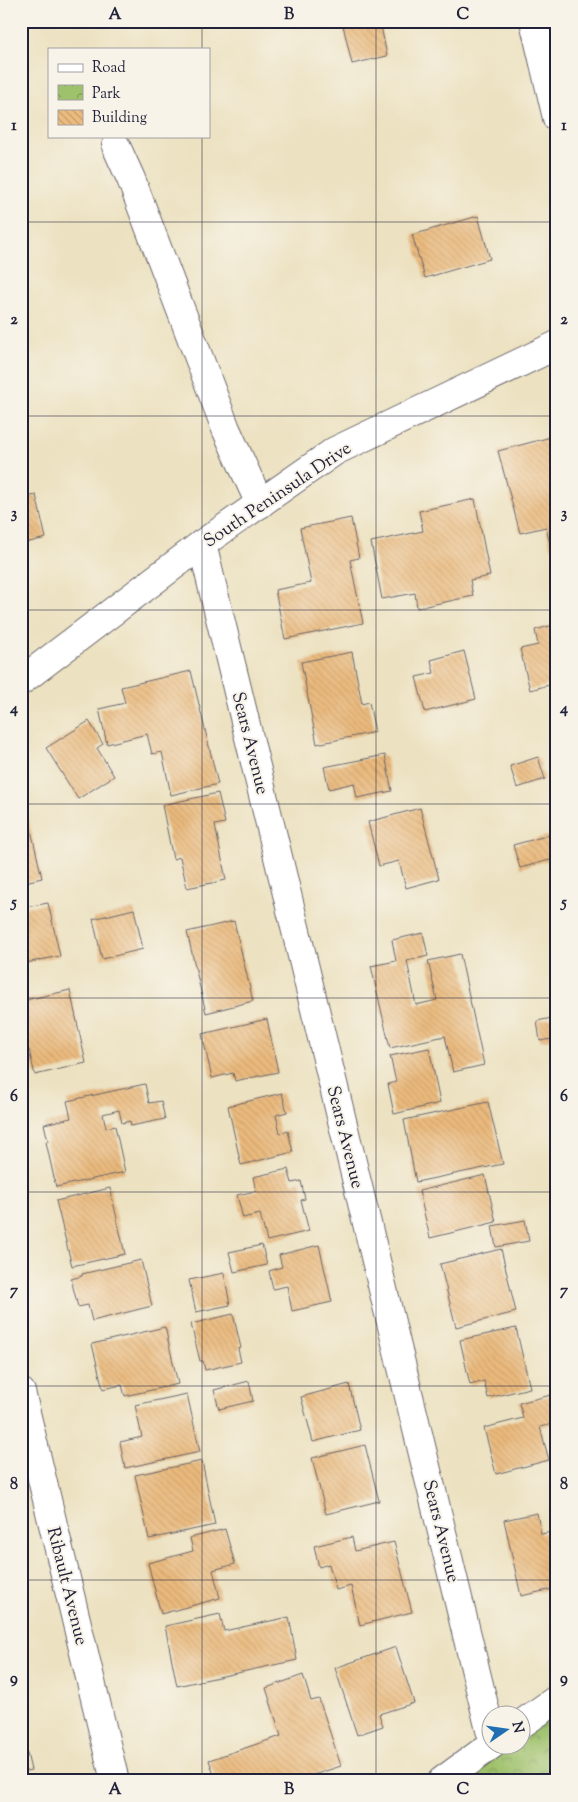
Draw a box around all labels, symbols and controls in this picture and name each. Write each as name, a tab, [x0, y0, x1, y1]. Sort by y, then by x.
text: A	[109, 4, 122, 27]
text: B	[284, 4, 294, 27]
text: C	[457, 4, 470, 27]
legend	[48, 48, 210, 138]
text: Road	[92, 58, 126, 79]
text: Park	[92, 84, 121, 105]
text: Building	[92, 108, 147, 129]
text: 1	[11, 115, 17, 138]
text: 1	[561, 115, 567, 138]
text: 2	[10, 309, 18, 332]
text: 2	[560, 309, 568, 332]
street label: South Peninsula Drive	[199, 436, 357, 555]
text: 3	[11, 503, 18, 526]
text: 3	[561, 503, 568, 526]
street label: Sears Avenue	[224, 689, 274, 798]
text: 4	[9, 698, 18, 721]
text: 4	[559, 698, 568, 721]
text: 5	[9, 892, 17, 915]
text: 5	[559, 892, 567, 915]
street label: Sears Avenue	[319, 1083, 369, 1192]
text: 6	[10, 1086, 18, 1109]
text: 6	[560, 1086, 568, 1109]
text: 7	[10, 1280, 19, 1303]
text: 7	[560, 1280, 569, 1303]
text: 8	[10, 1474, 18, 1497]
text: 8	[560, 1474, 568, 1497]
street label: Sears Avenue	[415, 1477, 465, 1586]
street label: Ribault Avenue	[39, 1525, 93, 1648]
text: 9	[10, 1668, 18, 1691]
text: 9	[560, 1668, 568, 1691]
north arrow	[480, 1704, 530, 1754]
text: N	[506, 1720, 528, 1735]
text: A	[109, 1779, 122, 1802]
text: B	[284, 1779, 294, 1802]
text: C	[457, 1779, 470, 1802]

